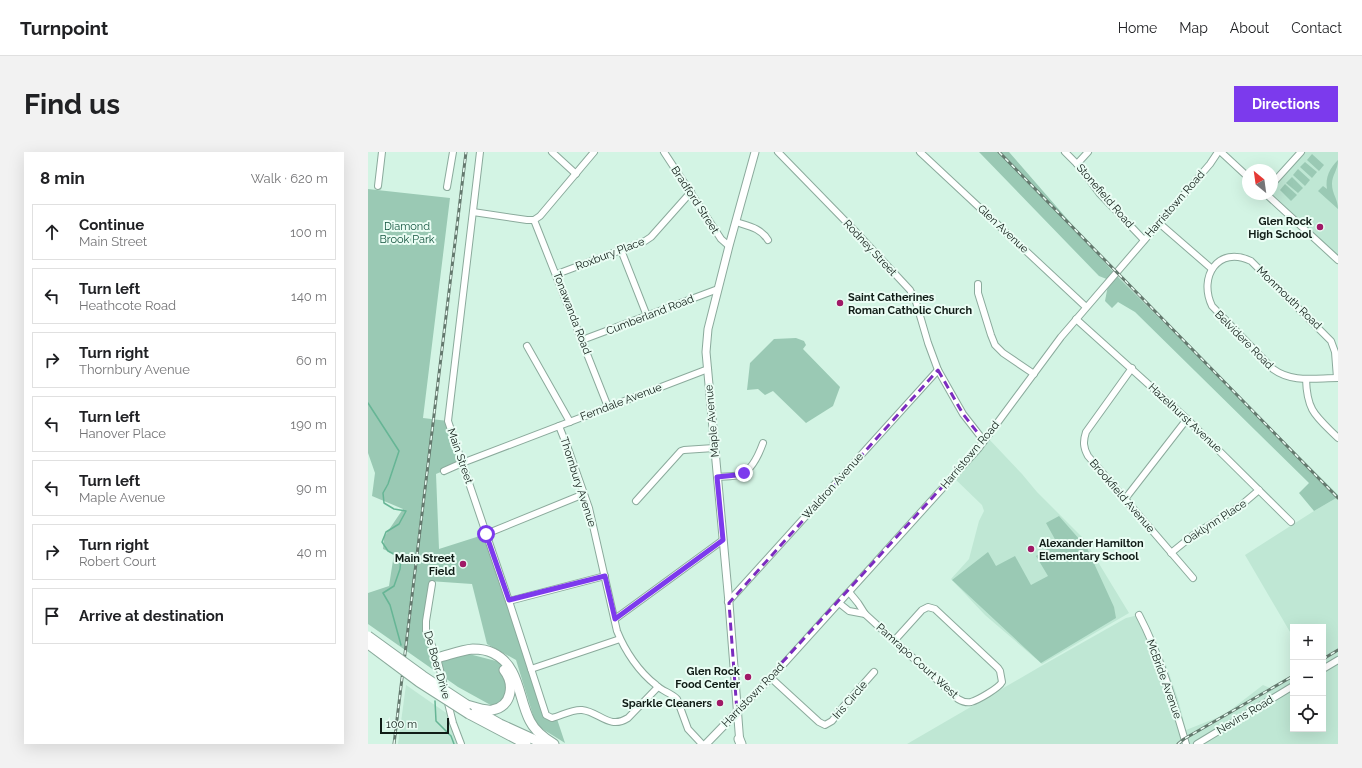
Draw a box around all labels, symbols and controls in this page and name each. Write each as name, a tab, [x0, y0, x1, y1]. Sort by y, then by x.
text: Turnpoint	[20, 17, 108, 39]
text: Home	[1118, 20, 1157, 36]
text: Map	[1179, 20, 1208, 36]
text: About	[1230, 20, 1269, 36]
text: Contact	[1291, 20, 1342, 36]
button: Directions	[1234, 86, 1338, 122]
text: Find us	[24, 88, 120, 121]
street label: Stonefield Road	[1074, 161, 1136, 231]
street label: Bradford Street	[668, 164, 722, 236]
north arrow	[1242, 164, 1278, 200]
text: 8 min	[40, 168, 85, 188]
street label: Harristown Road	[1143, 168, 1208, 240]
text: Walk · 620 m	[251, 171, 328, 186]
street label: Glen Avenue	[975, 202, 1032, 256]
place label: Glen Rock High School	[1248, 215, 1313, 241]
text: Continue	[79, 216, 144, 234]
street label: Rodney Street	[841, 217, 900, 279]
park label: Diamond Brook Park	[379, 220, 435, 246]
icon: ahead	[41, 221, 63, 243]
marker: Glen Rock High School	[1315, 222, 1325, 232]
text: 100 m	[290, 225, 327, 240]
text: Main Street	[79, 234, 147, 249]
street label: Roxbury Place	[574, 235, 647, 273]
street label: Monmouth Road	[1254, 264, 1324, 332]
street label: Tonawanda Road	[550, 270, 594, 356]
text: Turn left	[79, 280, 140, 298]
icon: left	[41, 285, 63, 307]
text: 140 m	[291, 289, 327, 304]
place label: Saint Catherines Roman Catholic Church	[848, 291, 972, 317]
street label: Cumberland Road	[604, 292, 696, 338]
text: Heathcote Road	[79, 298, 176, 313]
marker: Saint Catherines Roman Catholic Church	[835, 298, 845, 308]
street label: Belvidere Road	[1212, 308, 1276, 372]
text: Turn right	[79, 344, 149, 362]
icon: right	[41, 349, 63, 371]
text: 60 m	[296, 353, 327, 368]
text: Thornbury Avenue	[79, 362, 190, 377]
street label: Ferndale Avenue	[578, 380, 664, 424]
street label: Hazelhurst Avenue	[1146, 381, 1225, 456]
street label: Maple Avenue	[702, 384, 722, 458]
text: Turn left	[79, 408, 140, 426]
icon: left	[41, 413, 63, 435]
text: 190 m	[291, 417, 327, 432]
street label: Harristown Road	[938, 419, 1002, 491]
text: Hanover Place	[79, 426, 166, 441]
street label: Main Street	[444, 427, 476, 486]
street label: Thornbury Avenue	[557, 435, 599, 529]
street label: Waldron Avenue	[800, 450, 866, 522]
street label: Brookfield Avenue	[1087, 457, 1158, 536]
route end	[735, 464, 753, 482]
text: Turn left	[79, 472, 140, 490]
icon: left	[41, 477, 63, 499]
text: 90 m	[296, 481, 327, 496]
text: Maple Avenue	[79, 490, 165, 505]
street label: Oaklynn Place	[1181, 496, 1249, 547]
route start	[477, 525, 495, 543]
text: Turn right	[79, 536, 149, 554]
place label: Alexander Hamilton Elementary School	[1039, 537, 1144, 563]
icon: right	[41, 541, 63, 563]
marker: Alexander Hamilton Elementary School	[1026, 544, 1036, 554]
text: 40 m	[297, 545, 327, 560]
place label: Main Street Field	[395, 552, 456, 578]
text: Robert Court	[79, 554, 156, 569]
marker: Main Street Field	[458, 559, 468, 569]
icon: arrive	[41, 605, 63, 627]
text: Arrive at destination	[79, 607, 224, 625]
street label: Pamrapo Court West	[873, 621, 961, 701]
map controls	[1290, 624, 1326, 732]
button: +	[1290, 624, 1326, 660]
street label: De Boer Drive	[421, 630, 453, 701]
street label: McBride Avenue	[1144, 638, 1185, 721]
street label: Harristown Road	[719, 660, 787, 730]
button: −	[1290, 660, 1326, 696]
place label: Glen Rock Food Center	[675, 665, 741, 691]
marker: Glen Rock Food Center	[743, 672, 753, 682]
street label: Iris Circle	[830, 678, 870, 722]
street label: Nevins Road	[1214, 693, 1276, 737]
button: locate	[1290, 696, 1326, 732]
place label: Sparkle Cleaners	[622, 697, 713, 710]
marker: Sparkle Cleaners	[715, 698, 725, 708]
scale bar	[380, 716, 449, 735]
text: 100 m	[386, 718, 417, 731]

